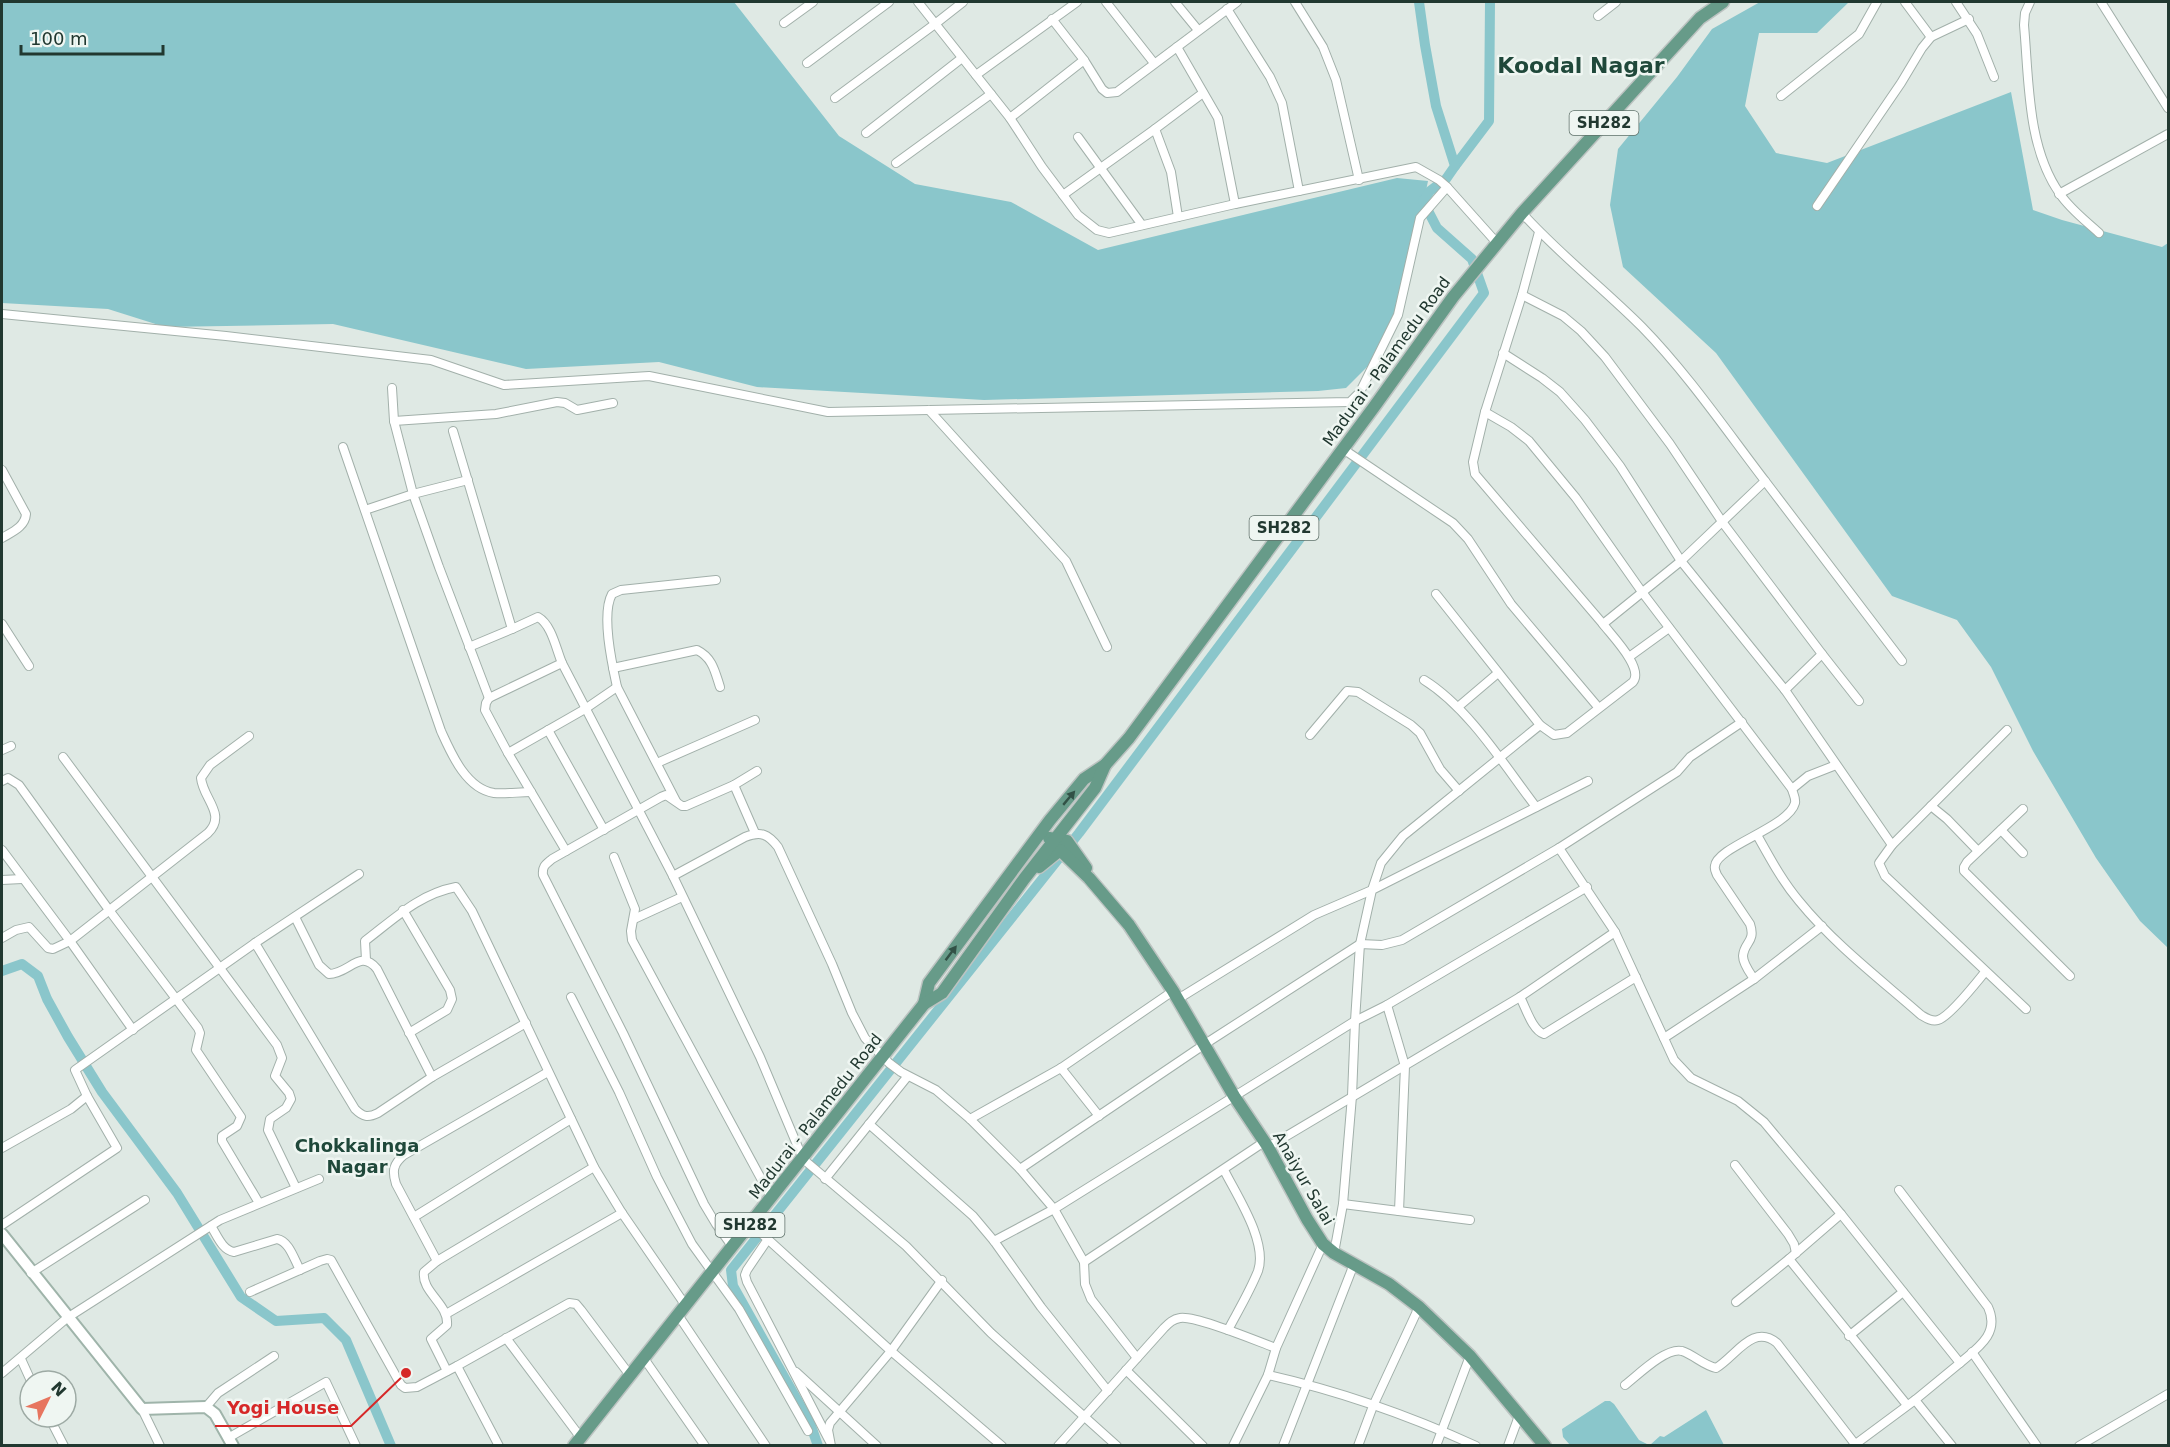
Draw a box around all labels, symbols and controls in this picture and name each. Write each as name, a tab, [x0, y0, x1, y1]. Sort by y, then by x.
scale bar	[21, 18, 164, 56]
text: 100 m	[30, 28, 88, 49]
district label: Koodal Nagar	[1497, 53, 1665, 78]
road number: SH282	[1570, 111, 1638, 135]
street label: Madurai - Palamedu Road	[1319, 273, 1454, 450]
road number: SH282	[1250, 516, 1318, 540]
one-way arrow	[1062, 790, 1075, 806]
one-way arrow	[944, 945, 957, 961]
street label: Madurai - Palamedu Road	[745, 1030, 886, 1203]
street label: Anaiyur Salai	[1269, 1128, 1338, 1229]
district label: Chokkalinga Nagar	[295, 1135, 419, 1177]
road number: SH282	[716, 1213, 784, 1237]
north arrow	[18, 1369, 78, 1429]
text: N	[47, 1378, 70, 1400]
callout: Yogi House	[215, 1390, 351, 1426]
text: Yogi House	[226, 1397, 339, 1418]

